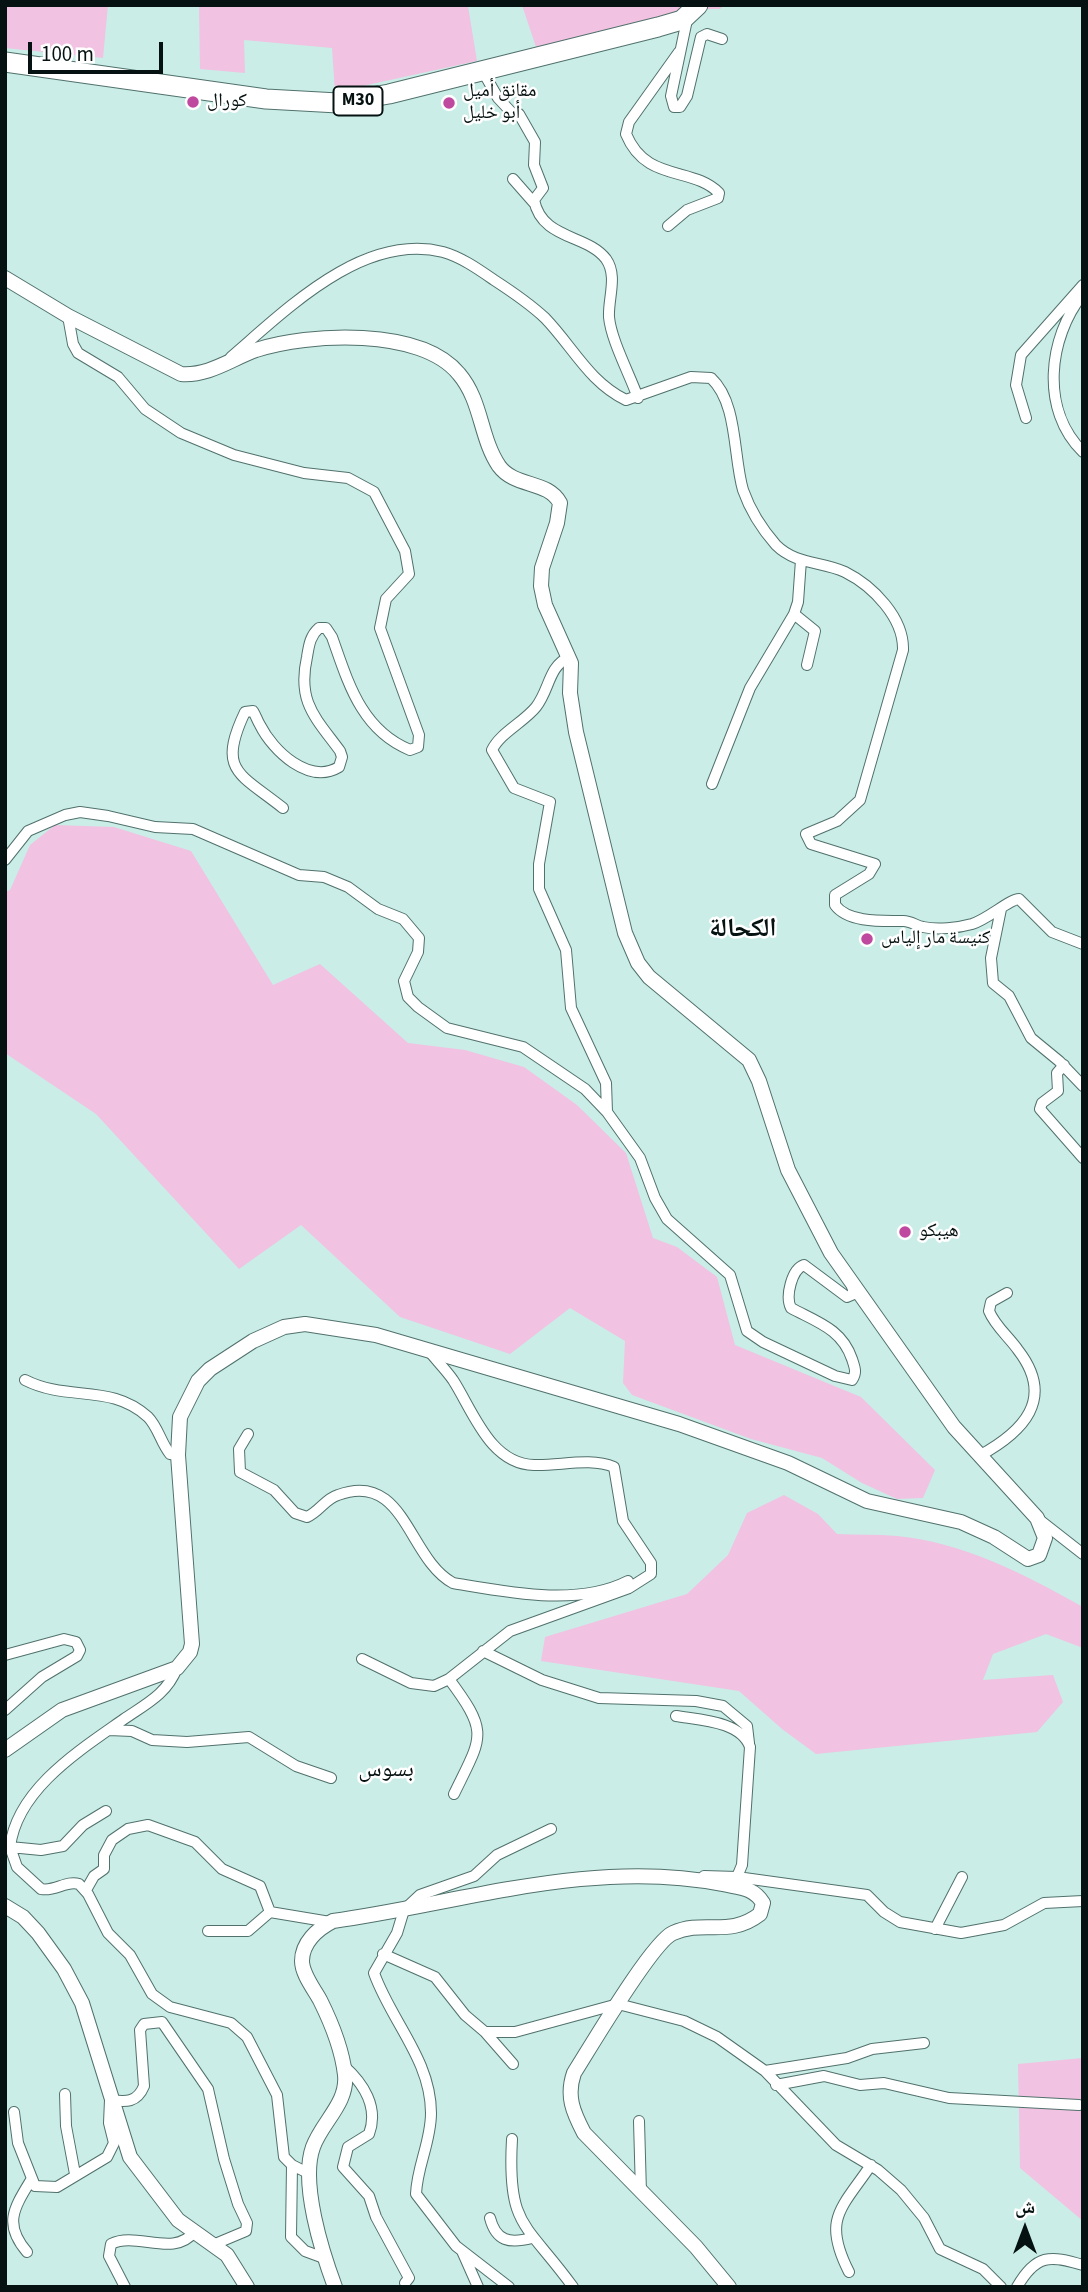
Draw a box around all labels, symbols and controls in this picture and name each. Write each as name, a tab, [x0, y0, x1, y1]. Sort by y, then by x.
scale bar	[32, 28, 166, 72]
text: 100 m	[41, 39, 94, 69]
place label: مقانق أميل أبو خليل	[463, 81, 536, 125]
road number: M30	[334, 86, 382, 116]
place label: كورال	[207, 91, 247, 113]
marker: كورال	[185, 94, 201, 110]
marker: مقانق أميل أبو خليل	[441, 95, 457, 111]
district label: الكحالة	[709, 914, 777, 946]
place label: كنيسة مار إلياس	[881, 928, 990, 950]
marker: كنيسة مار إلياس	[859, 931, 875, 947]
place label: هيبكو	[919, 1221, 959, 1243]
marker: هيبكو	[897, 1224, 913, 1240]
district label: بسوس	[358, 1757, 414, 1785]
north arrow	[990, 2194, 1060, 2264]
text: ش	[1015, 2194, 1035, 2221]

